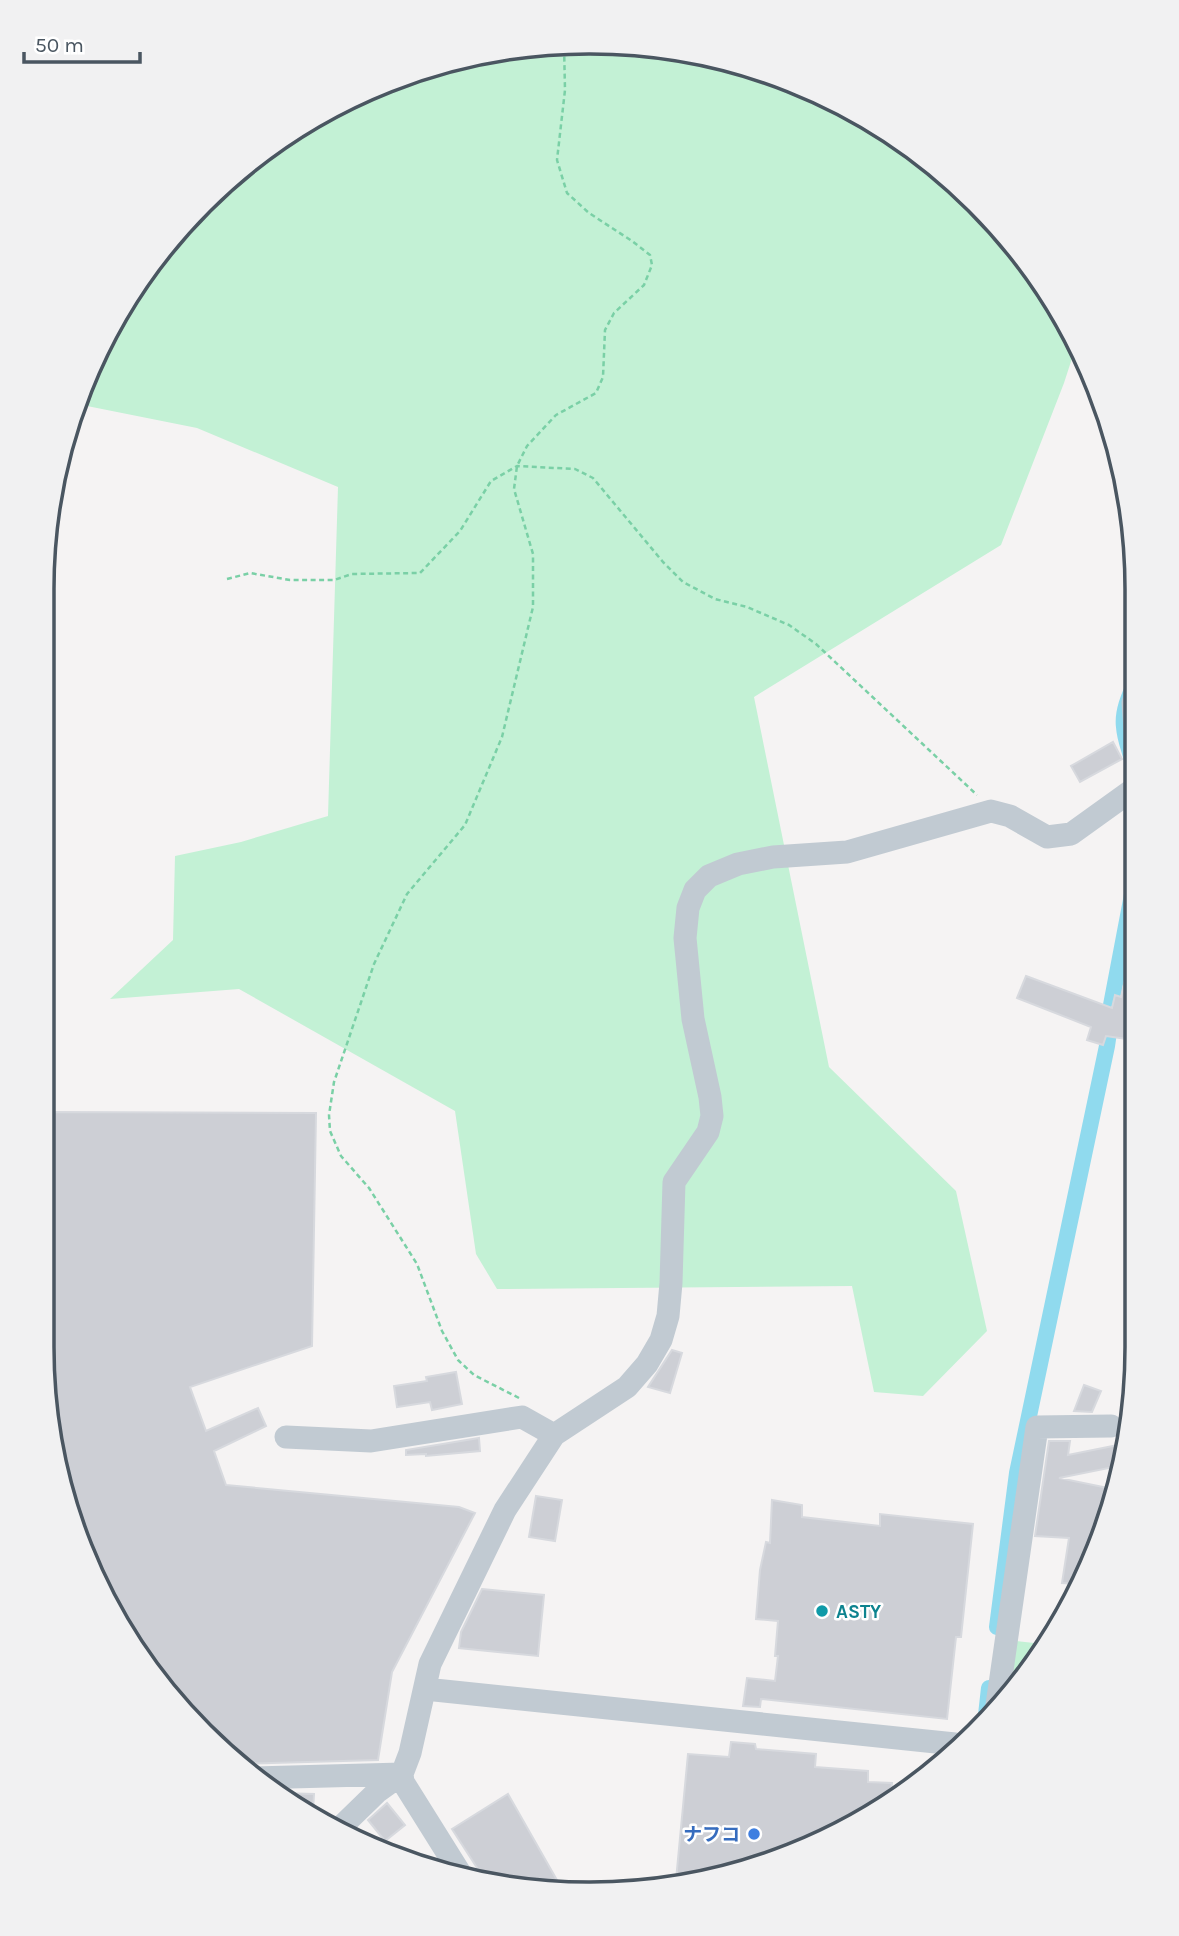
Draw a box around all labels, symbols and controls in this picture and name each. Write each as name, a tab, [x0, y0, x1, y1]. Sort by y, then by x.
scale bar	[24, 21, 140, 65]
text: 50 m	[35, 33, 84, 57]
place label: ASTY	[836, 1601, 881, 1623]
marker: ASTY	[814, 1603, 830, 1619]
place label: ナフコ	[683, 1824, 740, 1846]
marker: ナフコ	[746, 1826, 762, 1842]

